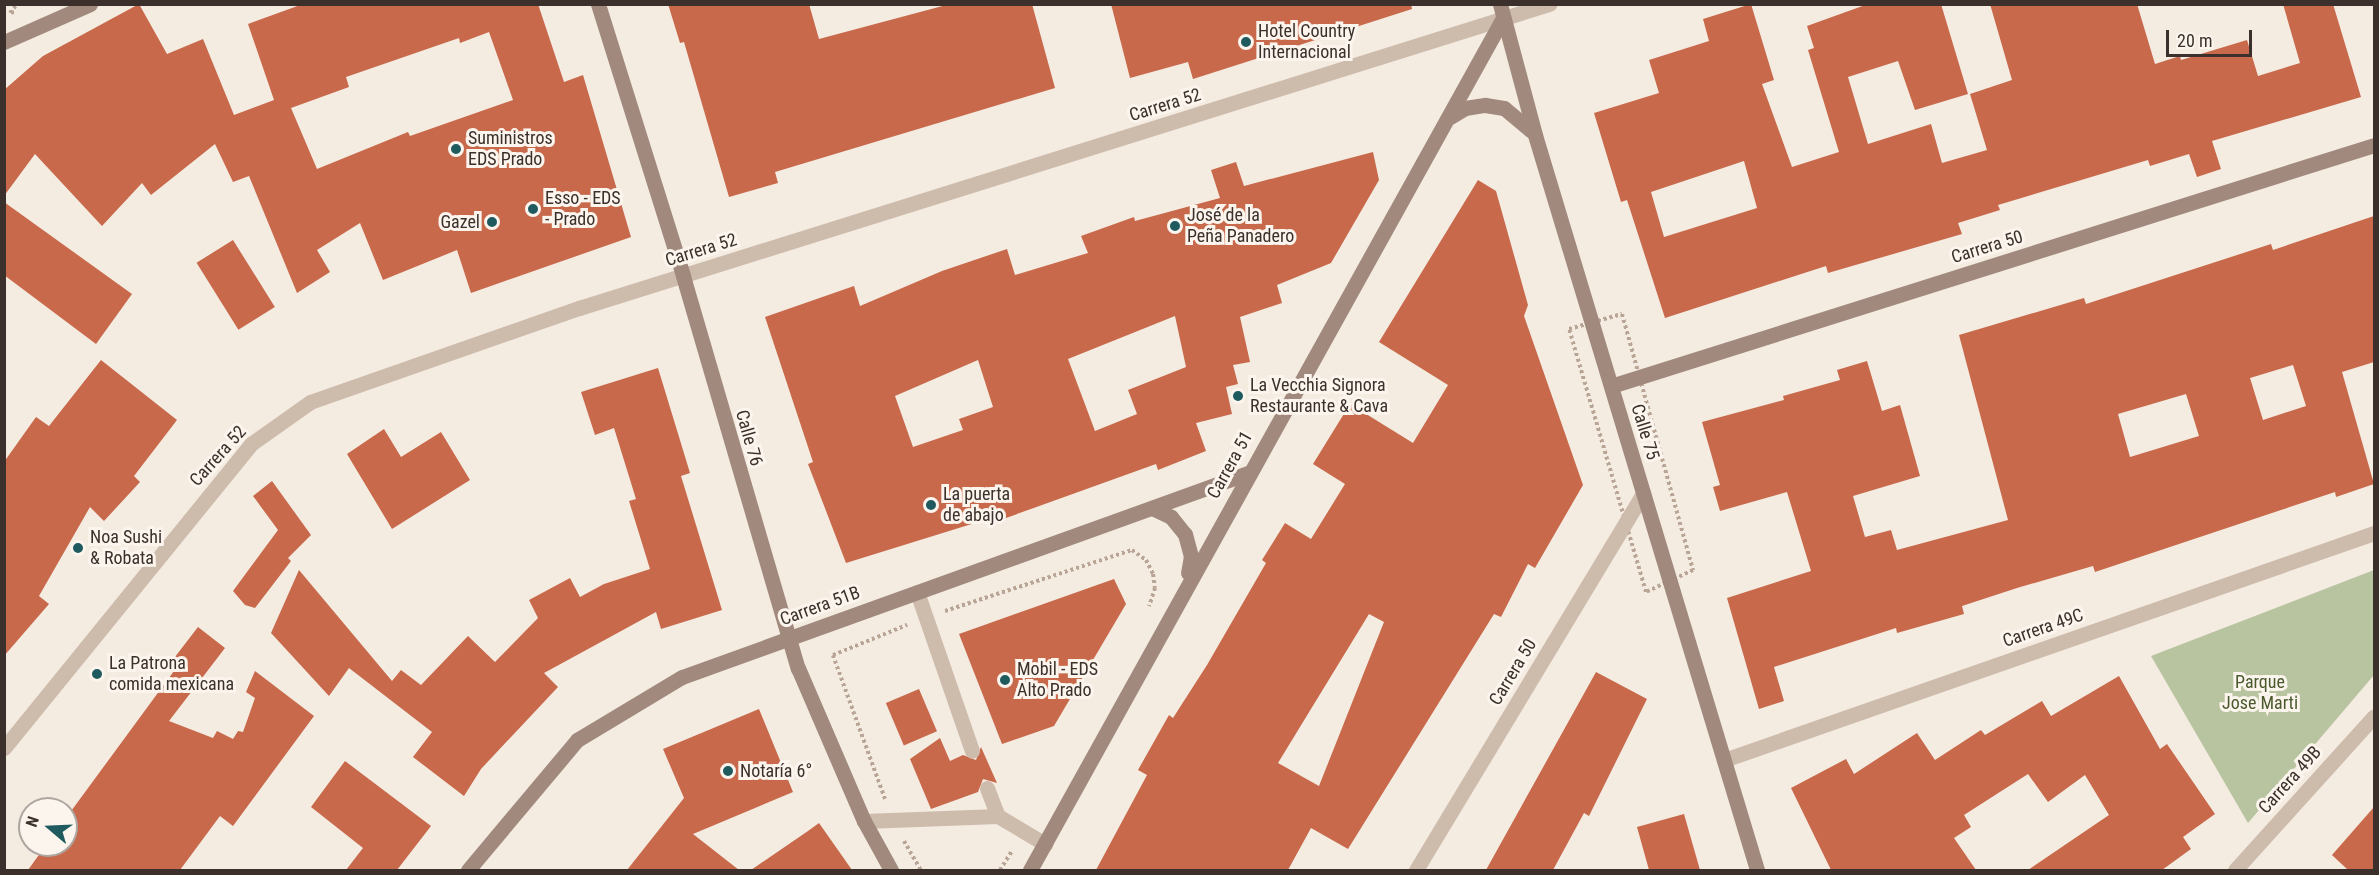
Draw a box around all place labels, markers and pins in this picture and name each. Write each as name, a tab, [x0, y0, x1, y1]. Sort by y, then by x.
place label: Hotel Country Internacional	[1258, 21, 1355, 63]
marker: Hotel Country Internacional	[1239, 35, 1253, 49]
place label: Suministros EDS Prado	[468, 128, 553, 170]
marker: Suministros EDS Prado	[449, 142, 463, 156]
place label: Esso - EDS - Prado	[545, 188, 621, 230]
marker: Esso - EDS - Prado	[526, 202, 540, 216]
place label: José de la Peña Panadero	[1187, 205, 1294, 248]
place label: Gazel	[440, 211, 480, 233]
marker: Gazel	[485, 215, 499, 229]
marker: José de la Peña Panadero	[1168, 219, 1182, 233]
place label: La Vecchia Signora Restaurante & Cava	[1250, 375, 1388, 418]
marker: La Vecchia Signora Restaurante & Cava	[1231, 389, 1245, 403]
place label: La puerta de abajo	[943, 484, 1010, 526]
marker: La puerta de abajo	[924, 498, 938, 512]
place label: Noa Sushi & Robata	[90, 527, 162, 570]
marker: Noa Sushi & Robata	[71, 541, 85, 555]
place label: La Patrona comida mexicana	[109, 653, 234, 696]
place label: Mobil - EDS Alto Prado	[1017, 659, 1098, 702]
marker: La Patrona comida mexicana	[90, 667, 104, 681]
marker: Mobil - EDS Alto Prado	[998, 673, 1012, 687]
place label: Notaría 6°	[740, 760, 812, 782]
marker: Notaría 6°	[721, 764, 735, 778]

